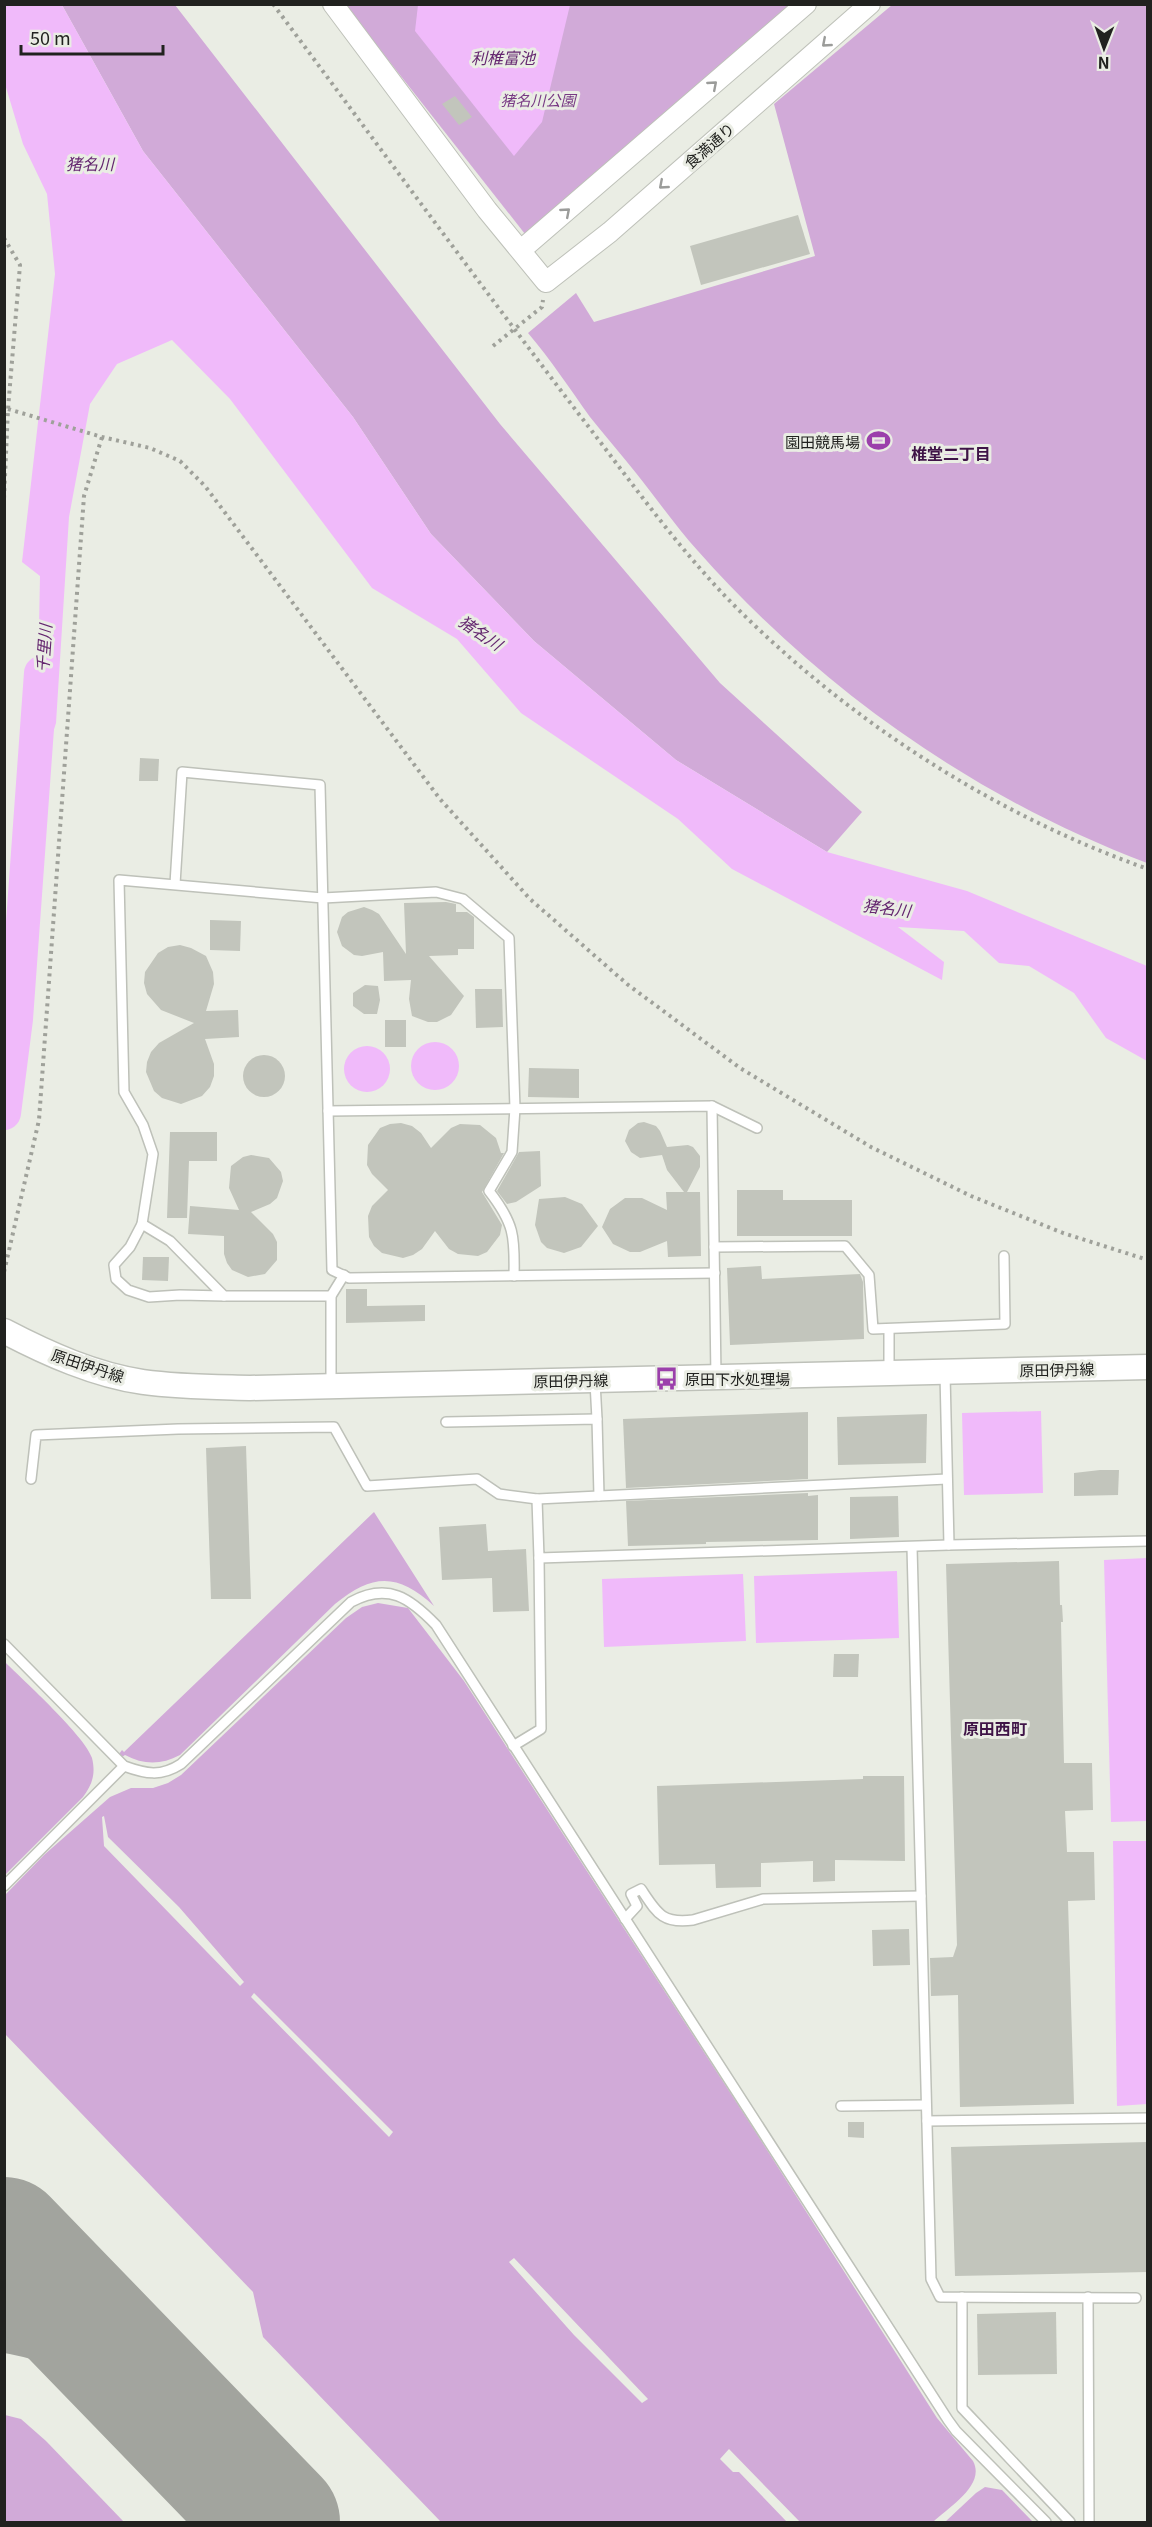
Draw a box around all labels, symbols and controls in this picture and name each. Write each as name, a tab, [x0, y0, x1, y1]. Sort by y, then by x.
scale bar	[21, 18, 164, 56]
north arrow	[1074, 18, 1134, 78]
text: 50 m	[30, 24, 71, 50]
one-way arrow	[822, 36, 833, 47]
water label: 利椎富池	[471, 45, 537, 69]
text: N	[1098, 52, 1110, 76]
one-way arrow	[706, 81, 717, 92]
park label: 猪名川公園	[500, 89, 577, 110]
street label: 食満通り	[679, 117, 739, 173]
water label: 猪名川	[66, 151, 116, 175]
one-way arrow	[659, 178, 670, 189]
one-way arrow	[559, 208, 570, 219]
sports icon: 園田競馬場	[865, 428, 891, 454]
place label: 園田競馬場	[785, 431, 860, 452]
district label: 椎堂二丁目	[911, 441, 991, 465]
water label: 猪名川	[454, 609, 509, 656]
water label: 千里川	[29, 621, 57, 673]
water label: 猪名川	[862, 892, 914, 922]
street label: 原田伊丹線	[49, 1343, 127, 1387]
street label: 原田伊丹線	[1019, 1358, 1095, 1380]
bus stop icon: 原田下水処理場	[654, 1365, 680, 1391]
place label: 原田下水処理場	[685, 1368, 790, 1389]
street label: 原田伊丹線	[533, 1369, 609, 1391]
district label: 原田西町	[963, 1716, 1027, 1740]

